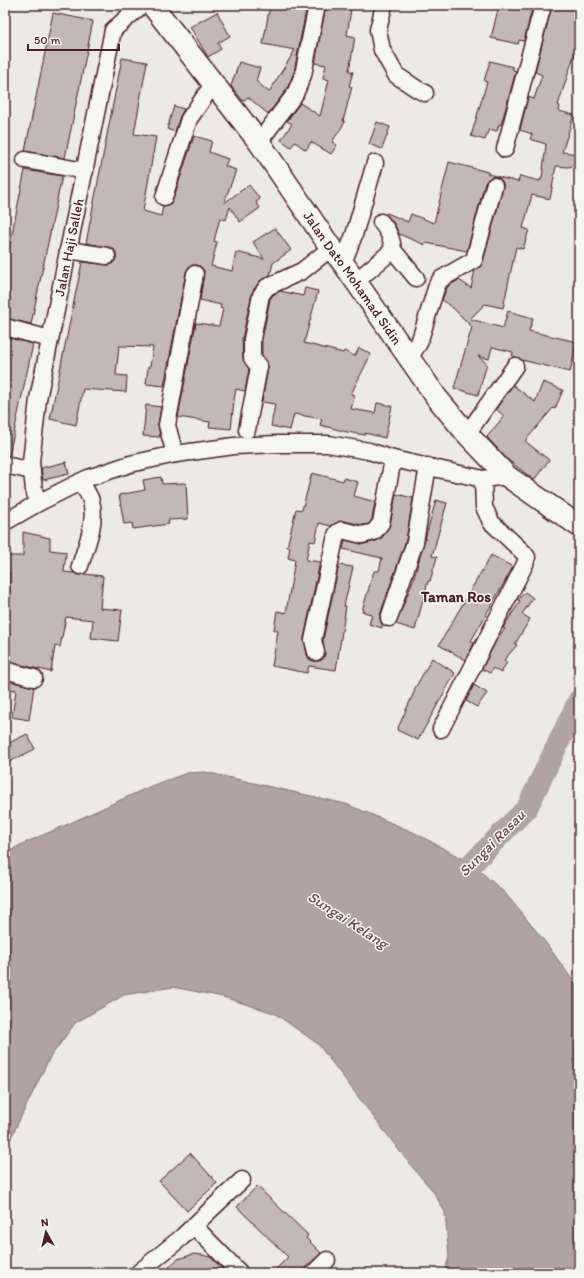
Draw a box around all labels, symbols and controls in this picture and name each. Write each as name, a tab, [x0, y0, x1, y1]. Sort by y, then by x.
scale bar	[28, 26, 119, 52]
text: 50 m	[34, 33, 60, 47]
street label: Jalan Haji Salleh	[51, 196, 88, 298]
street label: Jalan Dato Mohamad Sidin	[300, 208, 406, 349]
district label: Taman Ros	[420, 588, 491, 606]
water label: Sungai Rasau	[455, 806, 529, 880]
water label: Sungai Kelang	[305, 887, 393, 954]
north arrow	[26, 1212, 66, 1252]
text: N	[40, 1216, 49, 1230]

